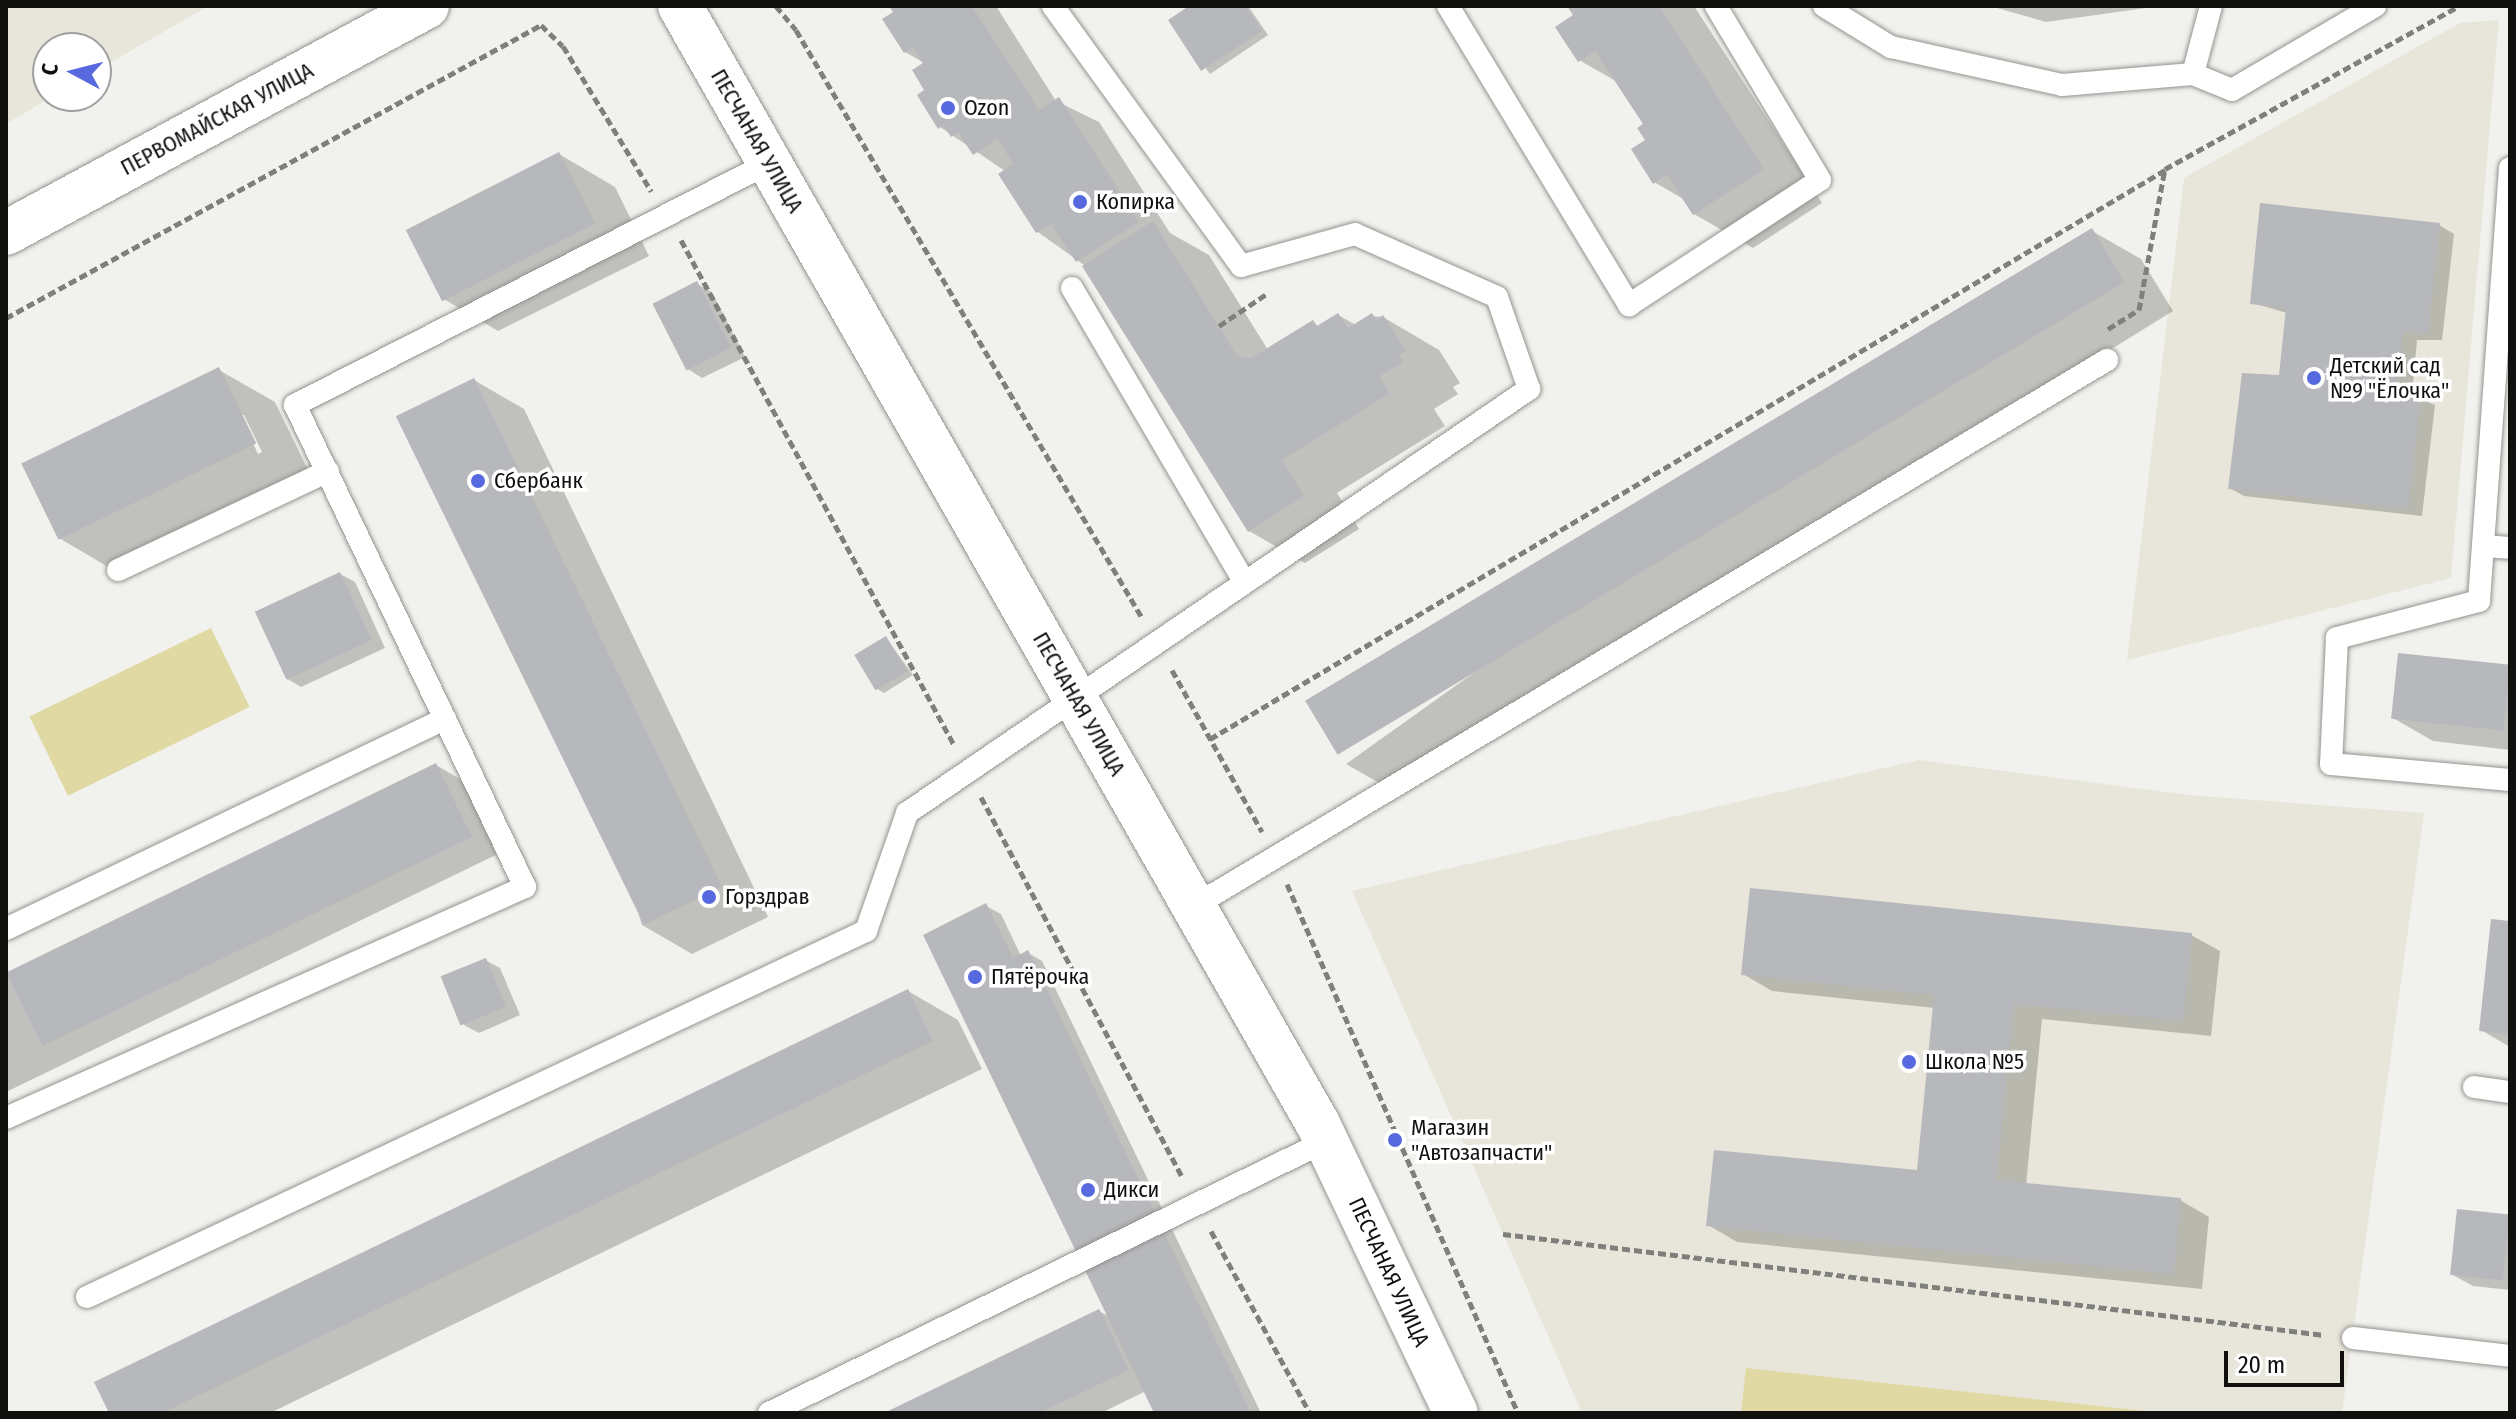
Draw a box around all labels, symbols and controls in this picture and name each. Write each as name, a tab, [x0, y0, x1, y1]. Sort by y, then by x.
north arrow	[32, 32, 112, 112]
street label: ПЕРВОМАЙСКАЯ УЛИЦА	[116, 57, 318, 181]
text: С	[36, 62, 64, 77]
street label: ПЕСЧАНАЯ УЛИЦА	[705, 65, 809, 217]
place label: Ozon	[964, 95, 1009, 121]
marker: Ozon	[939, 99, 957, 117]
place label: Копирка	[1096, 189, 1175, 215]
marker: Копирка	[1071, 193, 1089, 211]
place label: Детский сад №9 "Ёлочка"	[2330, 352, 2449, 404]
marker: Детский сад №9 "Ёлочка"	[2305, 369, 2323, 387]
place label: Сбербанк	[494, 468, 583, 494]
marker: Сбербанк	[469, 472, 487, 490]
street label: ПЕСЧАНАЯ УЛИЦА	[1027, 628, 1131, 780]
place label: Горздрав	[725, 884, 810, 910]
marker: Горздрав	[700, 888, 718, 906]
place label: Пятёрочка	[991, 964, 1089, 990]
marker: Пятёрочка	[966, 968, 984, 986]
place label: Школа №5	[1925, 1049, 2024, 1075]
marker: Школа №5	[1900, 1053, 1918, 1071]
place label: Магазин "Автозапчасти"	[1411, 1114, 1552, 1166]
marker: Магазин "Автозапчасти"	[1386, 1131, 1404, 1149]
place label: Дикси	[1104, 1177, 1159, 1203]
marker: Дикси	[1079, 1181, 1097, 1199]
street label: ПЕСЧАНАЯ УЛИЦА	[1343, 1193, 1435, 1351]
scale bar	[2228, 1335, 2348, 1385]
text: 20 m	[2238, 1351, 2285, 1379]

